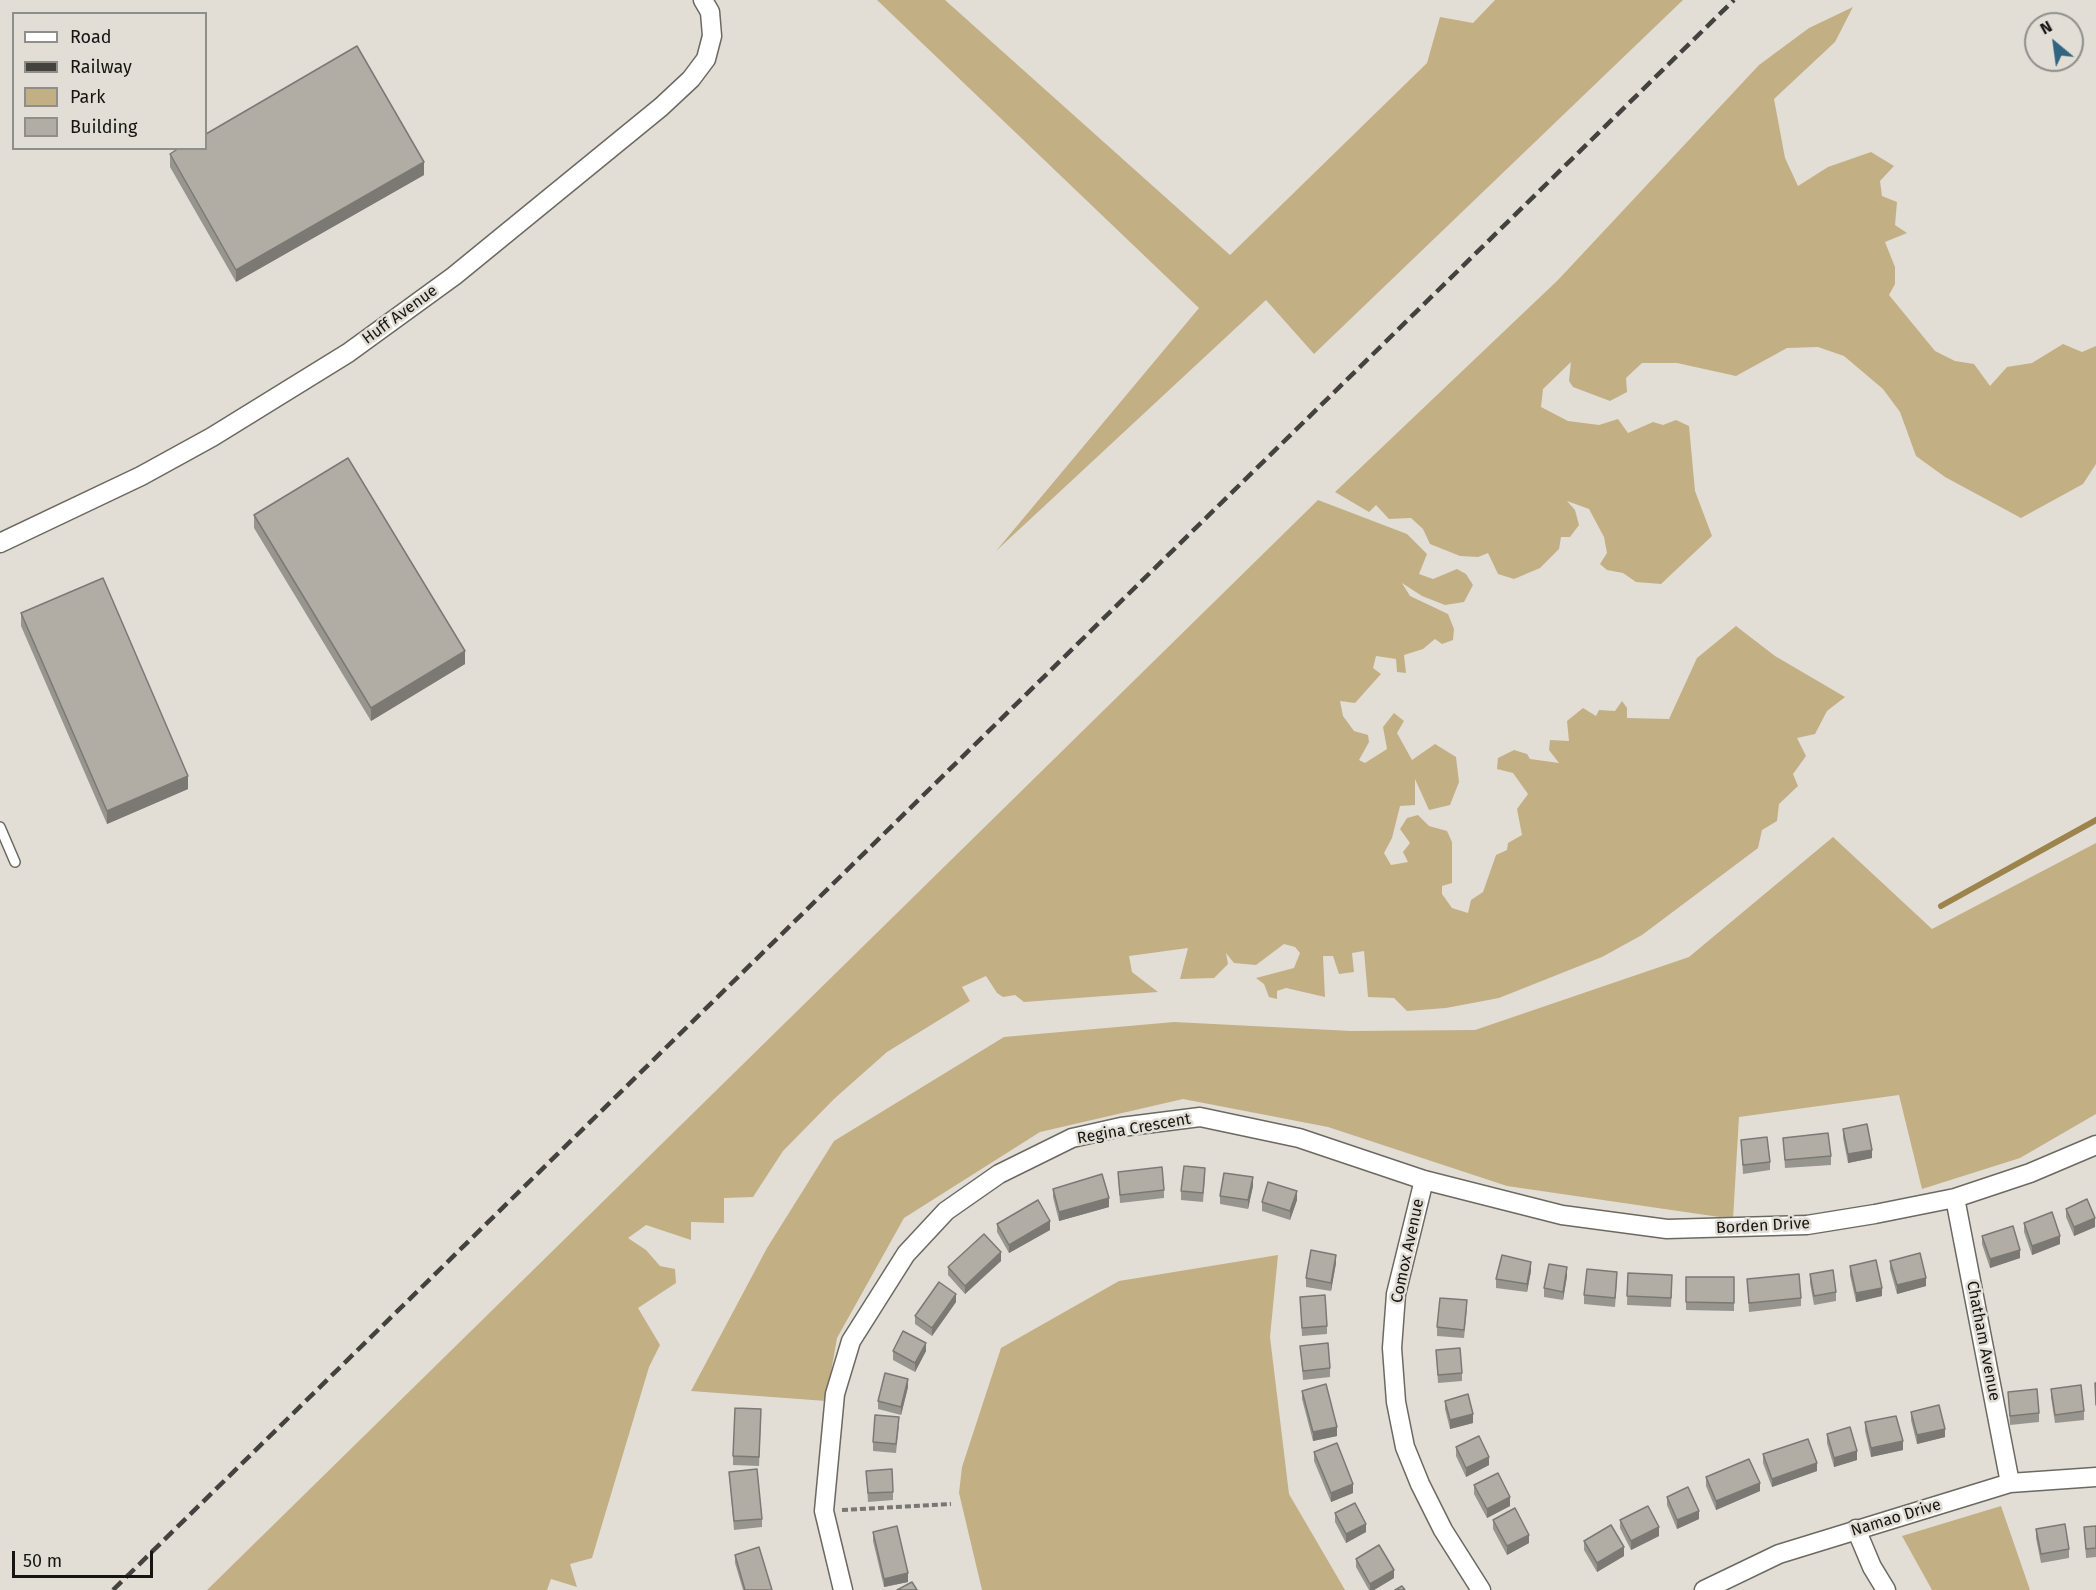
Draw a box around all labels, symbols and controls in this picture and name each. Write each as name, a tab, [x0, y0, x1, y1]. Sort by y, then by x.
legend	[12, 12, 207, 150]
north arrow	[2024, 12, 2084, 72]
text: N	[2037, 17, 2055, 38]
text: Road	[70, 26, 112, 48]
text: Railway	[70, 56, 132, 78]
text: Park	[70, 86, 105, 108]
text: Building	[70, 116, 137, 138]
street label: Huff Avenue	[359, 281, 441, 349]
street label: Regina Crescent	[1076, 1110, 1192, 1148]
street label: Comox Avenue	[1388, 1197, 1428, 1305]
street label: Borden Drive	[1715, 1214, 1811, 1238]
street label: Chatham Avenue	[1962, 1279, 2004, 1403]
street label: Namao Drive	[1849, 1495, 1943, 1541]
scale bar	[15, 1539, 156, 1577]
text: 50 m	[23, 1550, 62, 1572]

